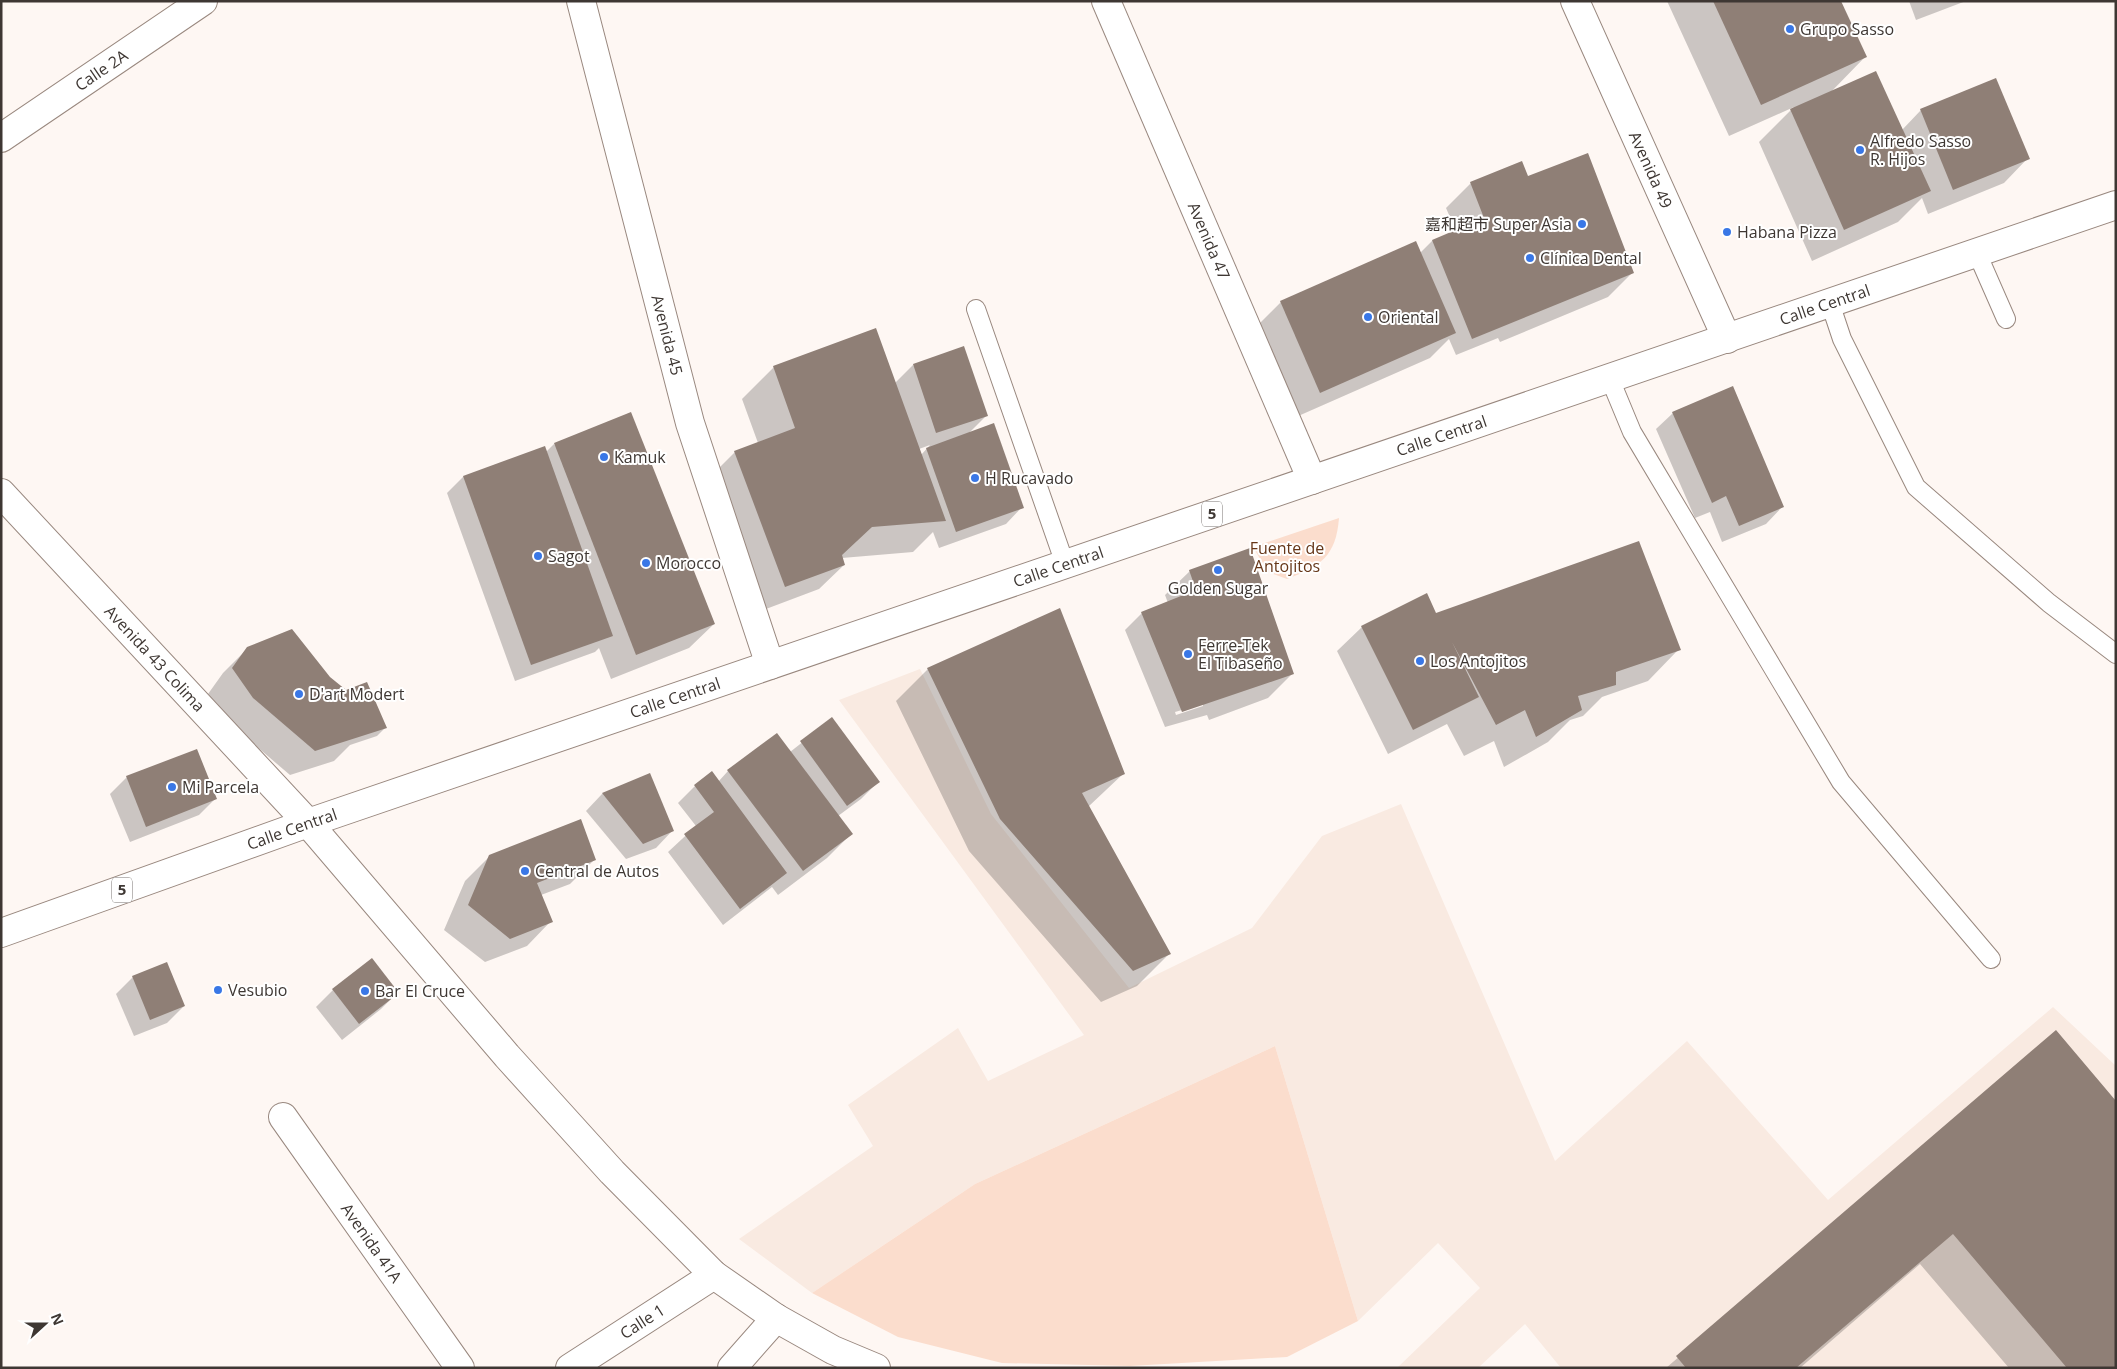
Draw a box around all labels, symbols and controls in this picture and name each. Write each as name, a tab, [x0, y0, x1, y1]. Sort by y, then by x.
place label: Grupo Sasso	[1800, 18, 1894, 40]
marker: Grupo Sasso	[1784, 23, 1796, 35]
street label: Calle 2A	[70, 44, 133, 96]
street label: Avenida 49	[1624, 128, 1678, 212]
place label: Alfredo Sasso R. Hijos	[1870, 130, 1971, 170]
marker: Alfredo Sasso R. Hijos	[1854, 144, 1866, 156]
street label: Avenida 47	[1183, 199, 1235, 283]
place label: 嘉和超市 Super Asia	[1425, 213, 1572, 235]
marker: 嘉和超市 Super Asia	[1576, 218, 1588, 230]
place label: Habana Pizza	[1737, 221, 1837, 243]
marker: Habana Pizza	[1721, 226, 1733, 238]
place label: Clínica Dental	[1540, 247, 1642, 269]
marker: Clínica Dental	[1524, 252, 1536, 264]
street label: Calle Central	[1777, 279, 1873, 330]
street label: Avenida 45	[646, 293, 688, 378]
place label: Oriental	[1378, 306, 1438, 328]
marker: Oriental	[1362, 311, 1374, 323]
street label: Calle Central	[1393, 410, 1490, 461]
place label: Kamuk	[614, 446, 666, 468]
marker: Kamuk	[598, 451, 610, 463]
place label: H Rucavado	[985, 467, 1074, 489]
marker: H Rucavado	[969, 472, 981, 484]
road number: 5	[1202, 502, 1222, 526]
park label: Fuente de Antojitos	[1250, 537, 1324, 577]
street label: Calle Central	[1010, 541, 1106, 592]
place label: Sagot	[548, 545, 590, 567]
marker: Sagot	[532, 550, 544, 562]
place label: Morocco	[656, 552, 721, 574]
marker: Morocco	[640, 557, 652, 569]
marker: Golden Sugar	[1212, 564, 1224, 576]
place label: Golden Sugar	[1168, 577, 1269, 599]
street label: Avenida 43 Colima	[100, 601, 210, 716]
place label: Ferre-Tek El Tibaseño	[1198, 634, 1283, 674]
marker: Ferre-Tek El Tibaseño	[1182, 648, 1194, 660]
place label: Los Antojitos	[1430, 650, 1526, 672]
marker: Los Antojitos	[1414, 655, 1426, 667]
street label: Calle Central	[627, 672, 723, 723]
place label: D'art Modert	[309, 683, 405, 705]
marker: D'art Modert	[293, 688, 305, 700]
place label: Mi Parcela	[182, 776, 259, 798]
marker: Mi Parcela	[166, 781, 178, 793]
street label: Calle Central	[244, 803, 340, 855]
place label: Central de Autos	[535, 860, 659, 882]
marker: Central de Autos	[519, 865, 531, 877]
road number: 5	[112, 878, 132, 902]
place label: Vesubio	[228, 979, 287, 1001]
place label: Bar El Cruce	[375, 980, 465, 1002]
marker: Vesubio	[212, 984, 224, 996]
marker: Bar El Cruce	[359, 985, 371, 997]
street label: Avenida 41A	[336, 1199, 408, 1288]
north arrow	[20, 1299, 70, 1349]
street label: Calle 1	[616, 1299, 669, 1344]
text: N	[47, 1310, 69, 1328]

